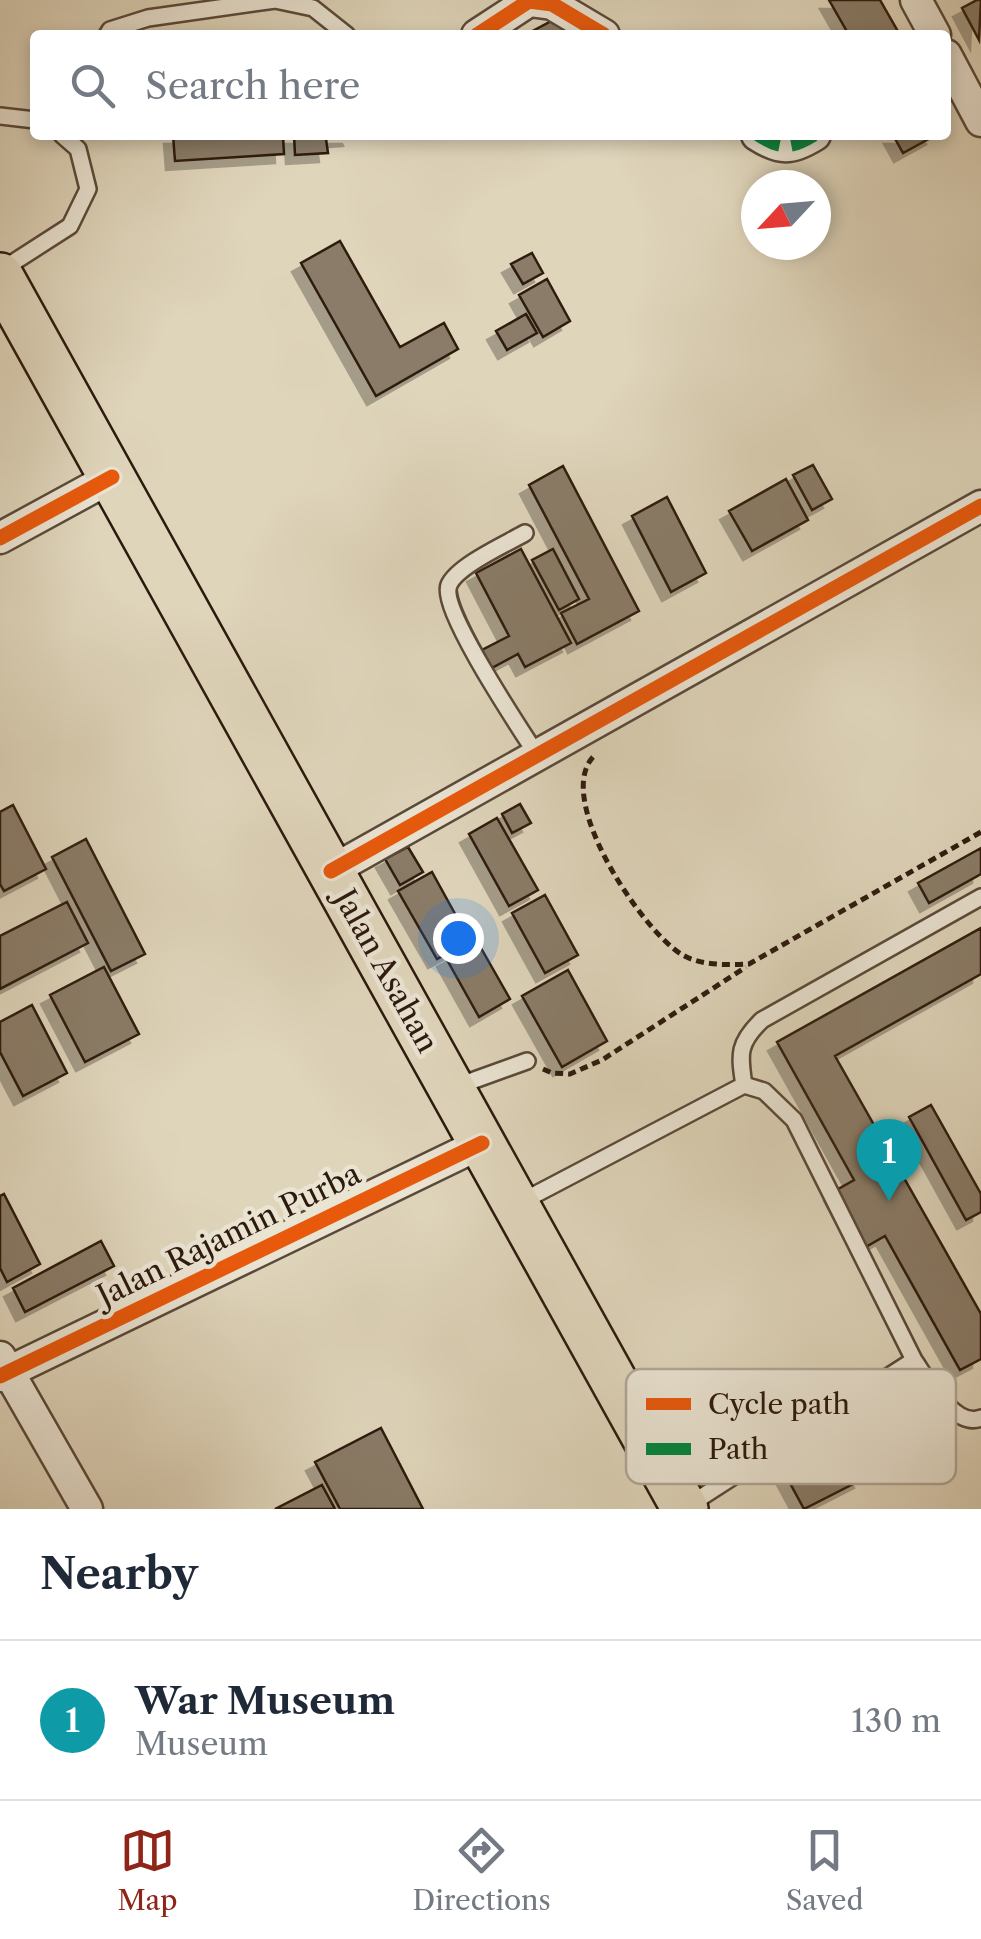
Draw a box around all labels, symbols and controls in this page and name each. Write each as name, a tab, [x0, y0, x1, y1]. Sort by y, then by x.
search box	[30, 30, 951, 140]
icon: search	[65, 58, 120, 113]
text: Search here	[145, 62, 360, 109]
north arrow	[741, 170, 831, 260]
street label: Jalan Asahan	[324, 879, 447, 1059]
your location	[433, 913, 484, 964]
pin: 1	[856, 1118, 922, 1201]
street label: Jalan Rajamin Purba	[87, 1155, 367, 1316]
legend	[626, 1369, 956, 1484]
text: Cycle path	[708, 1387, 850, 1421]
text: Path	[708, 1432, 768, 1466]
text: Nearby	[40, 1548, 198, 1600]
text: War Museum	[135, 1677, 395, 1724]
text: 1	[65, 1701, 80, 1740]
text: 130 m	[851, 1701, 941, 1740]
text: Museum	[135, 1724, 268, 1763]
tab: Map	[117, 1823, 178, 1917]
tab: Directions	[412, 1823, 551, 1917]
tab: Saved	[786, 1823, 864, 1917]

